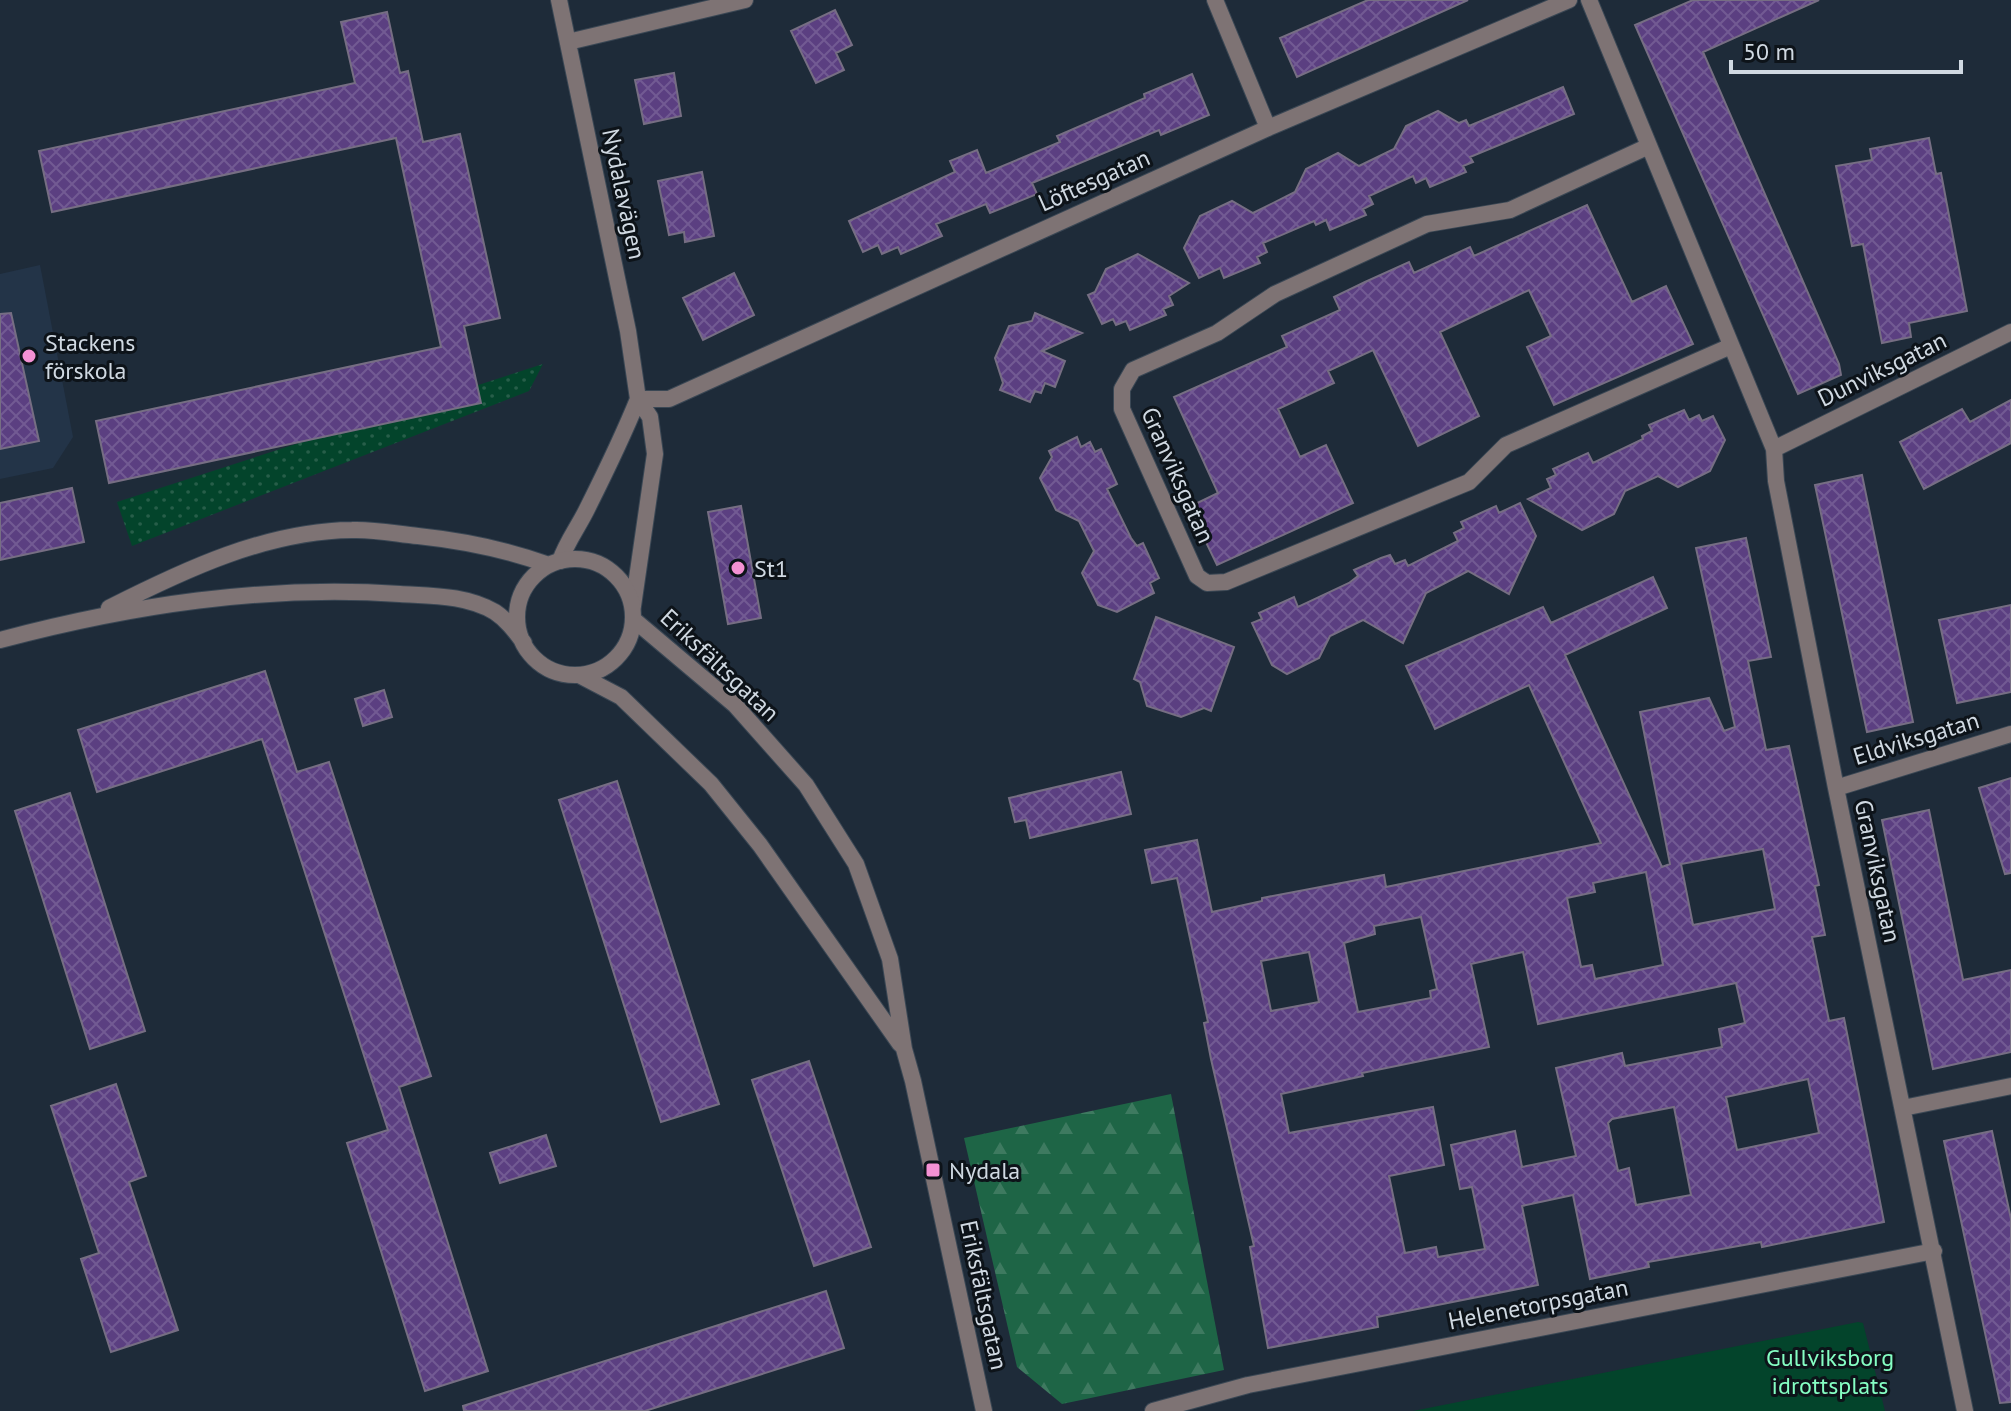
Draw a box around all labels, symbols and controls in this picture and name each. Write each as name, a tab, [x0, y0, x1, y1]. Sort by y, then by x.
scale bar	[1731, 24, 1961, 74]
text: 50 m	[1743, 36, 1795, 67]
street label: Nydalavägen	[595, 126, 653, 262]
street label: Löftesgatan	[1033, 142, 1155, 218]
street label: Dunviksgatan	[1813, 325, 1951, 413]
place label: Stackens förskola	[45, 327, 135, 386]
marker: Stackens förskola	[20, 347, 38, 365]
street label: Granviksgatan	[1134, 402, 1222, 548]
place label: St1	[754, 553, 788, 584]
marker: St1	[729, 559, 747, 577]
street label: Eriksfältsgatan	[654, 602, 786, 728]
street label: Eldviksgatan	[1849, 704, 1983, 772]
street label: Granviksgatan	[1848, 797, 1908, 945]
place label: Nydala	[949, 1155, 1020, 1186]
marker: Nydala	[924, 1161, 942, 1179]
street label: Eriksfältsgatan	[953, 1218, 1015, 1372]
street label: Helenetorpsgatan	[1445, 1271, 1631, 1337]
park label: Gullviksborg idrottsplats	[1766, 1342, 1894, 1401]

